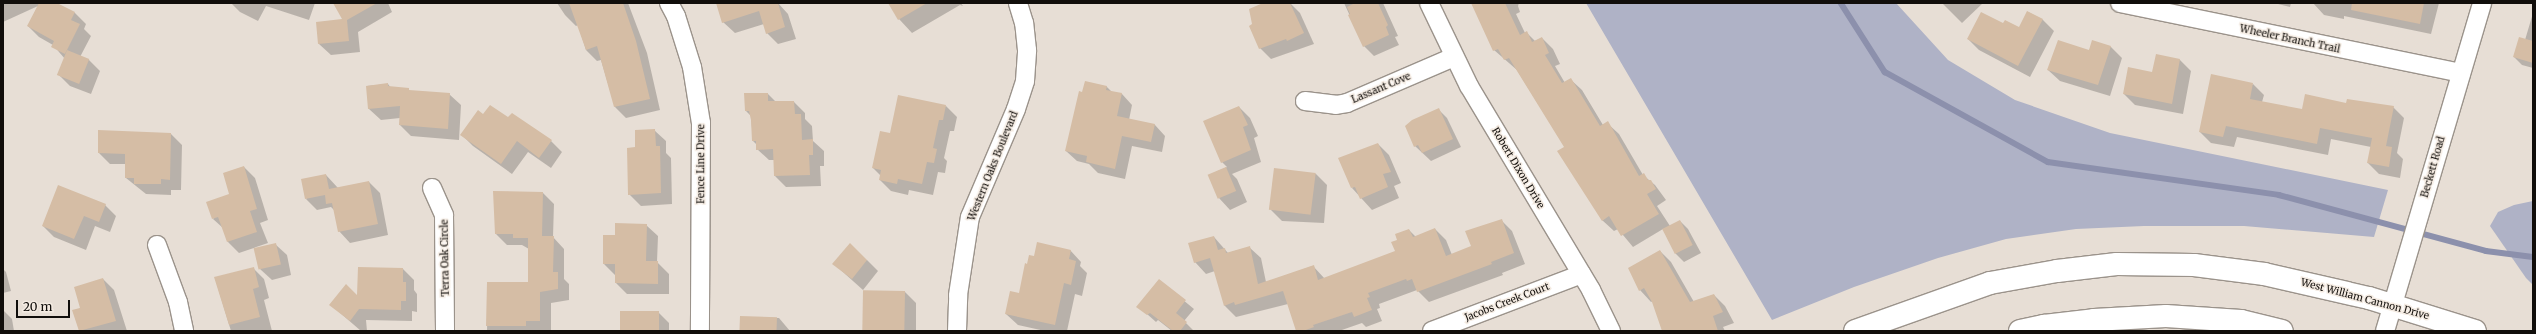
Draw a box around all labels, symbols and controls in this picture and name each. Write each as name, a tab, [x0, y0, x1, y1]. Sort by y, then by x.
street label: Wheeler Branch Trail	[2239, 22, 2341, 56]
street label: Lassant Cove	[1350, 70, 1412, 106]
street label: Western Oaks Boulevard	[966, 110, 1020, 222]
street label: Fence Line Drive	[695, 124, 707, 204]
street label: Robert Dixon Drive	[1489, 125, 1547, 211]
street label: Beckett Road	[2419, 135, 2447, 199]
street label: Terra Oak Circle	[438, 219, 452, 297]
street label: West William Cannon Drive	[2300, 276, 2430, 322]
street label: Jacobs Creek Court	[1463, 280, 1551, 324]
scale bar	[18, 292, 72, 318]
text: 20 m	[23, 299, 52, 314]

